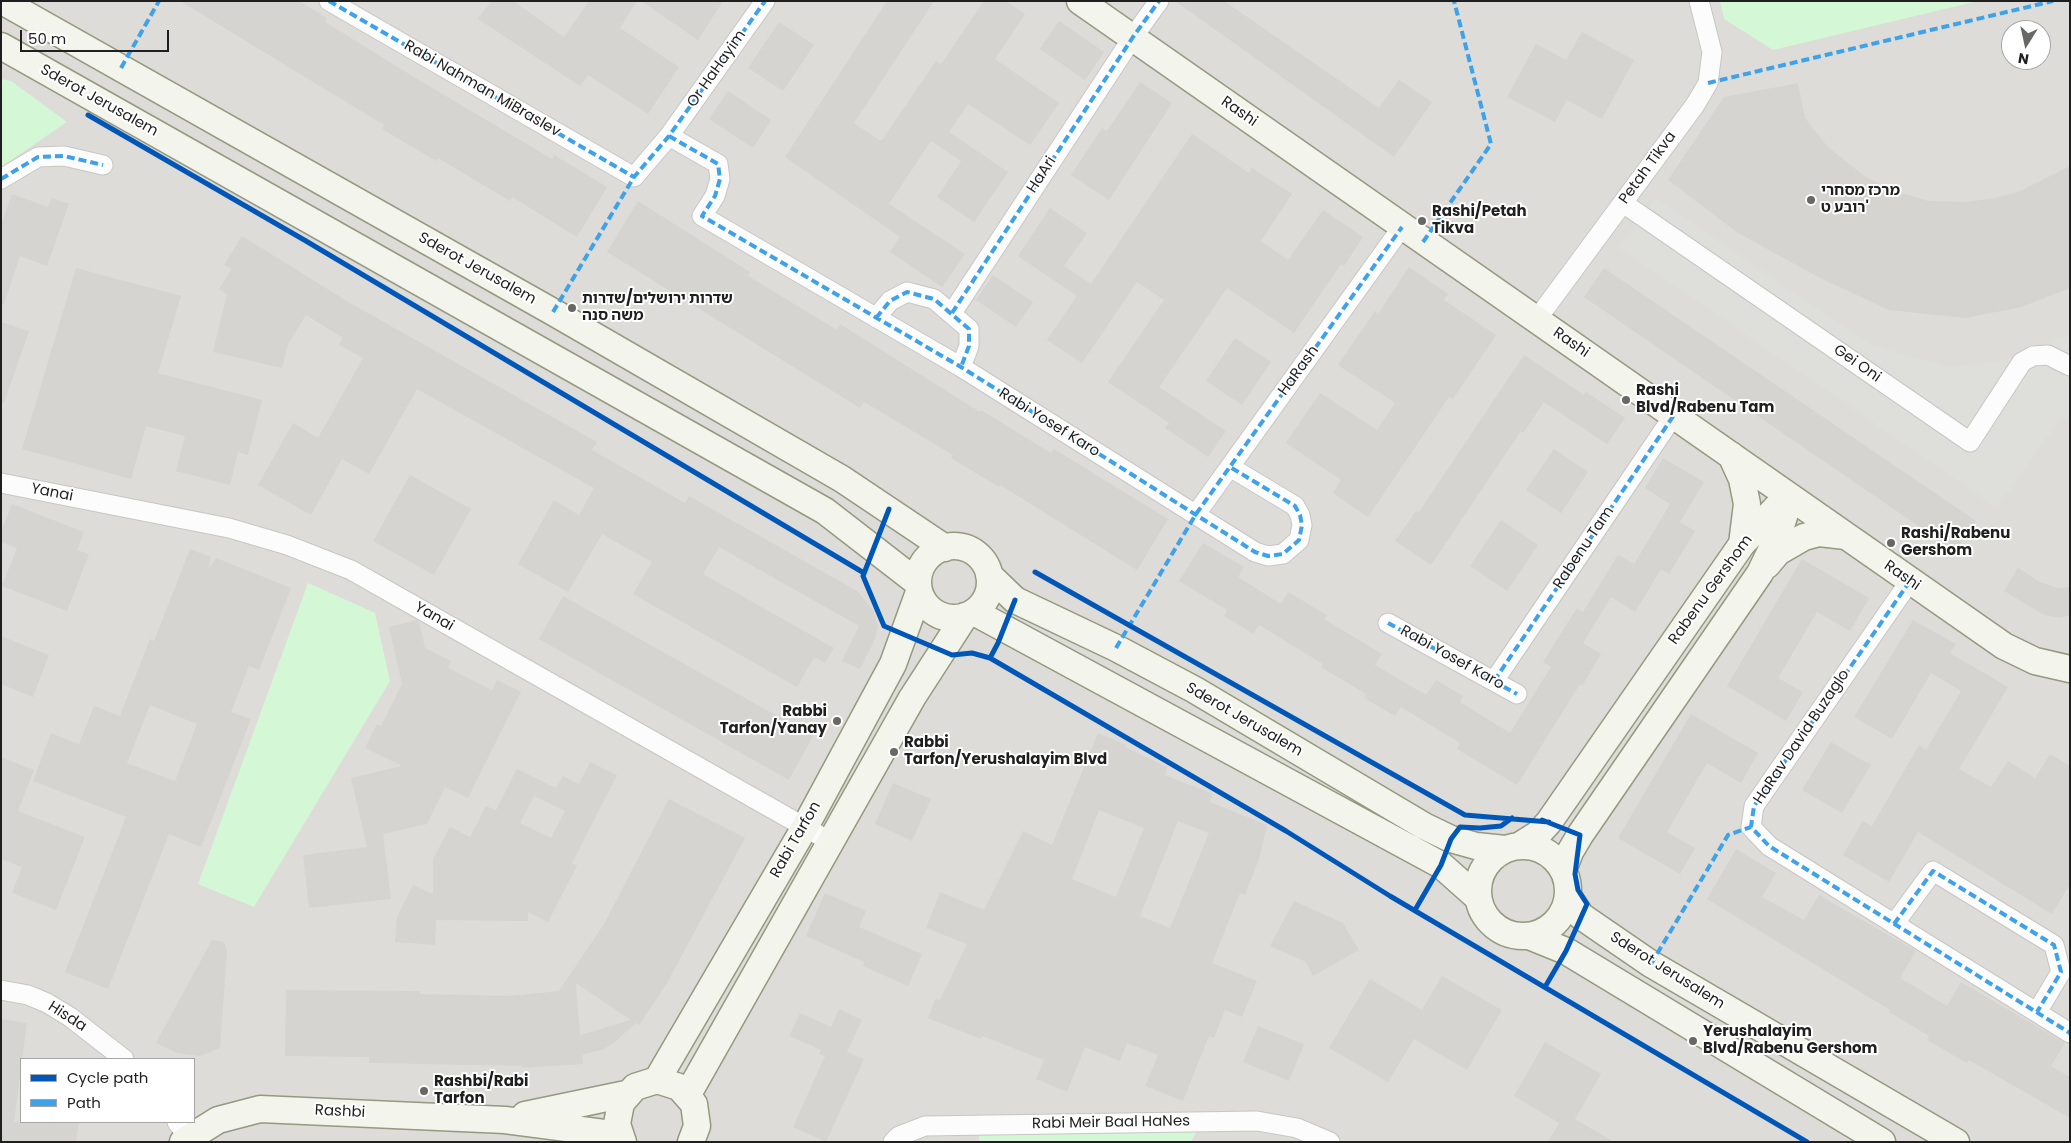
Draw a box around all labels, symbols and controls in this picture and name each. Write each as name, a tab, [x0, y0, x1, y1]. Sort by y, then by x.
scale bar	[22, 20, 171, 52]
north arrow	[2001, 20, 2051, 70]
street label: Or HaHayim	[684, 27, 750, 111]
text: 50 m	[28, 28, 66, 49]
street label: Rabi Nahman MiBraslev	[401, 37, 563, 141]
text: N	[2017, 48, 2030, 70]
street label: Sderot Jerusalem	[37, 61, 161, 141]
street label: Rashi	[1217, 93, 1261, 131]
street label: Petah Tikva	[1616, 128, 1680, 208]
street label: HaAri	[1024, 153, 1060, 197]
place label: מרכז מסחרי רובע ט'	[1821, 182, 1900, 217]
marker: מרכז מסחרי רובע ט'	[1805, 194, 1817, 206]
place label: Rashi/Petah Tikva	[1432, 203, 1527, 238]
marker: Rashi/Petah Tikva	[1416, 215, 1428, 227]
street label: Sderot Jerusalem	[415, 229, 539, 309]
place label: שדרות ירושלים/שדרות משה סנה	[582, 290, 733, 325]
marker: שדרות ירושלים/שדרות משה סנה	[566, 302, 578, 314]
street label: Rashi	[1549, 324, 1593, 362]
street label: Gei Oni	[1830, 341, 1884, 387]
street label: HaRash	[1275, 343, 1323, 399]
place label: Rashi Blvd/Rabenu Tam	[1636, 382, 1774, 417]
street label: Rabi Yosef Karo	[995, 385, 1103, 461]
marker: Rashi Blvd/Rabenu Tam	[1620, 394, 1632, 406]
street label: Yanai	[30, 480, 74, 506]
street label: Rabenu Tam	[1550, 503, 1618, 593]
place label: Rashi/Rabenu Gershom	[1901, 525, 2010, 560]
street label: Rabenu Gershom	[1665, 532, 1757, 648]
marker: Rashi/Rabenu Gershom	[1885, 537, 1897, 549]
street label: Rashi	[1880, 557, 1924, 595]
street label: Yanai	[411, 599, 457, 635]
street label: Rabi Yosef Karo	[1397, 622, 1507, 694]
street label: HaRav David Buzaglo	[1750, 666, 1854, 808]
street label: Sderot Jerusalem	[1182, 679, 1306, 761]
place label: Rabbi Tarfon/Yanay	[720, 703, 827, 738]
marker: Rabbi Tarfon/Yanay	[831, 715, 843, 727]
place label: Rabbi Tarfon/Yerushalayim Blvd	[904, 734, 1107, 769]
marker: Rabbi Tarfon/Yerushalayim Blvd	[888, 746, 900, 758]
street label: Rabi Tarfon	[767, 799, 825, 881]
street label: Sderot Jerusalem	[1606, 928, 1728, 1014]
street label: Hisda	[44, 998, 90, 1036]
place label: Yerushalayim Blvd/Rabenu Gershom	[1703, 1023, 1877, 1058]
marker: Yerushalayim Blvd/Rabenu Gershom	[1687, 1035, 1699, 1047]
legend	[20, 1058, 195, 1123]
text: Cycle path	[67, 1067, 148, 1088]
place label: Rashbi/Rabi Tarfon	[434, 1073, 528, 1108]
marker: Rashbi/Rabi Tarfon	[418, 1085, 430, 1097]
text: Path	[67, 1092, 101, 1113]
street label: Rashbi	[314, 1102, 366, 1122]
street label: Rabi Meir Baal HaNes	[1032, 1113, 1190, 1133]

